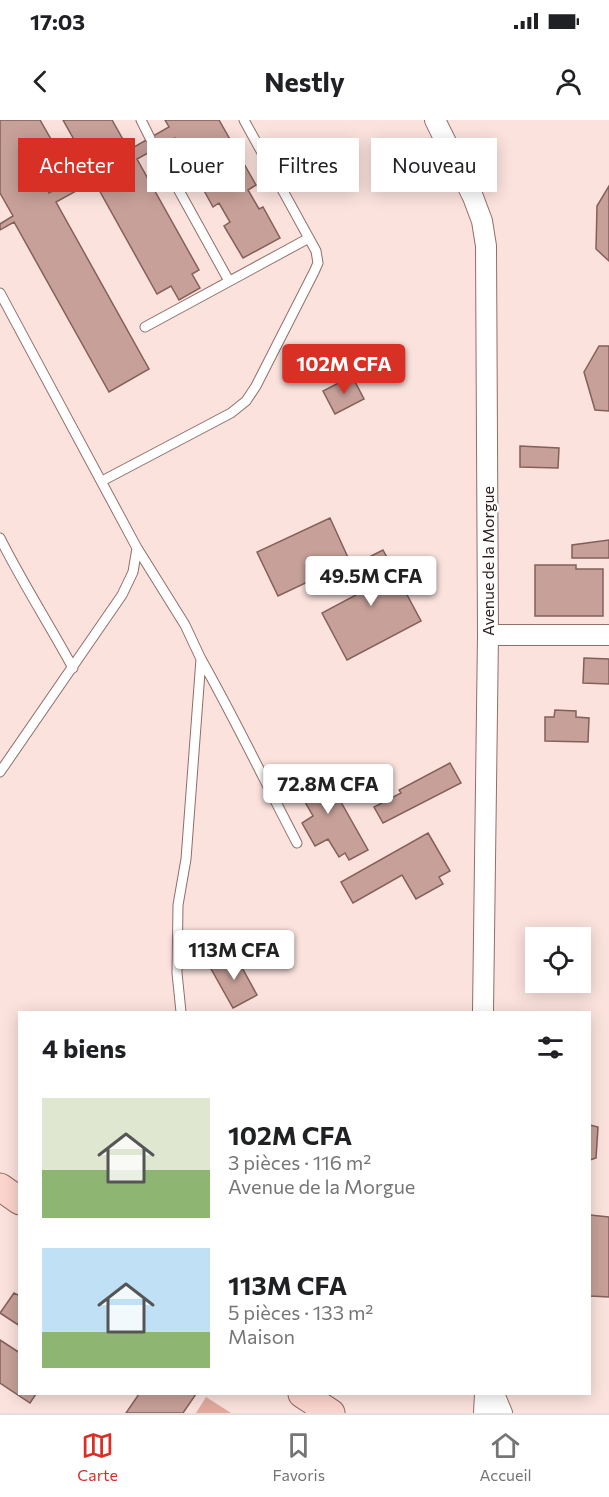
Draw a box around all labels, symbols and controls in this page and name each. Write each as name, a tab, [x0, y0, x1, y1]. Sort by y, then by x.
text: 17:03	[30, 8, 85, 35]
icon: back	[24, 65, 57, 98]
text: Nestly	[264, 65, 345, 98]
icon: person	[552, 65, 585, 98]
chip: Acheter	[18, 138, 135, 192]
chip: Louer	[147, 138, 245, 192]
chip: Filtres	[257, 138, 359, 192]
chip: Nouveau	[371, 138, 497, 192]
pin: 102M CFA	[282, 344, 406, 395]
text: 102M CFA	[296, 351, 392, 375]
street label: Avenue de la Morgue	[478, 486, 497, 636]
pin: 49.5M CFA	[302, 556, 440, 607]
text: 49.5M CFA	[319, 563, 423, 587]
pin: 72.8M CFA	[259, 764, 397, 815]
text: 72.8M CFA	[277, 771, 379, 795]
map controls	[525, 927, 591, 993]
button: locate	[525, 927, 591, 993]
pin: 113M CFA	[172, 930, 296, 981]
text: 113M CFA	[188, 937, 280, 961]
icon: filters	[534, 1031, 567, 1064]
text: 4 biens	[42, 1032, 126, 1063]
text: 102M CFA	[228, 1119, 352, 1150]
icon: home	[90, 1122, 162, 1194]
text: 3 pièces · 116 m²	[228, 1150, 371, 1174]
text: Avenue de la Morgue	[228, 1174, 415, 1198]
text: 113M CFA	[228, 1269, 347, 1300]
icon: home	[90, 1272, 162, 1344]
text: 5 pièces · 133 m²	[228, 1300, 373, 1324]
text: Maison	[228, 1324, 295, 1348]
tab: Carte	[77, 1429, 118, 1484]
tab: Favoris	[273, 1429, 325, 1484]
tab: Accueil	[480, 1429, 532, 1484]

